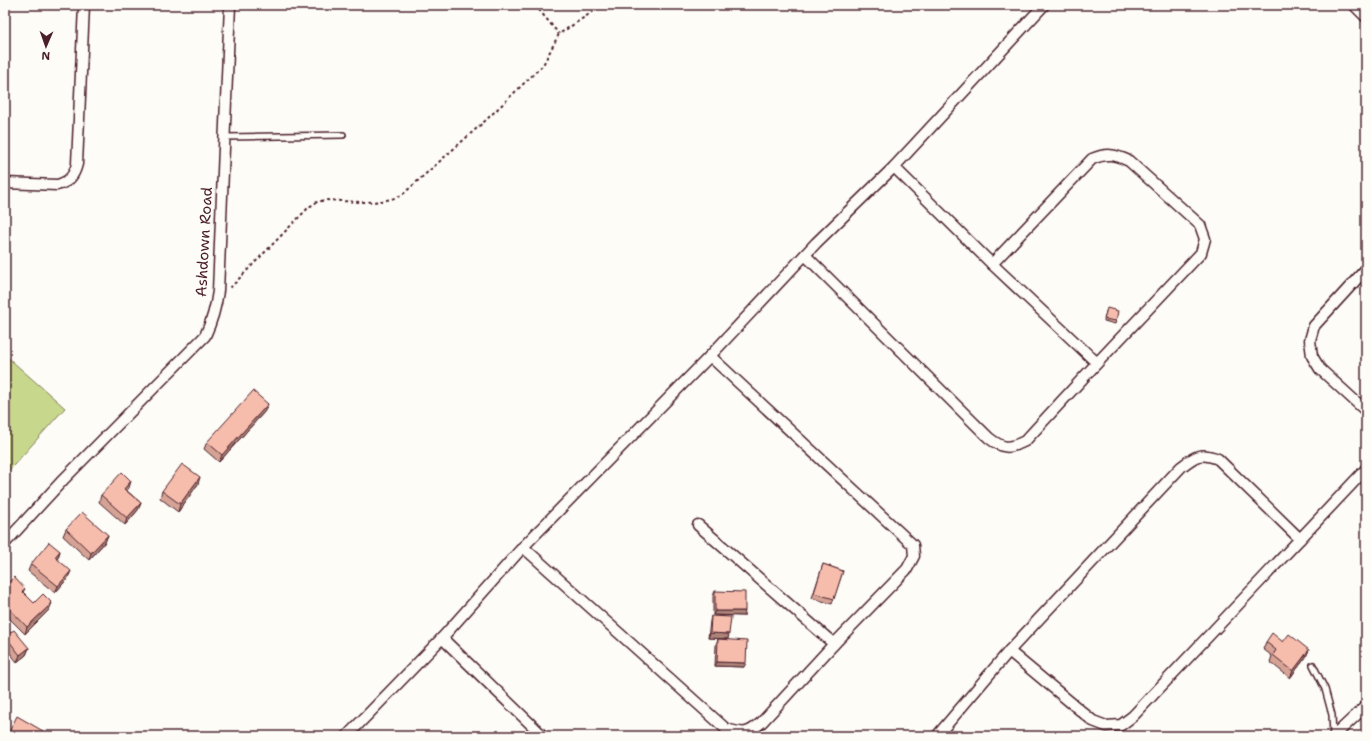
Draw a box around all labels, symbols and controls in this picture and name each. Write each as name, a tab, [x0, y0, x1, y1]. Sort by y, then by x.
north arrow	[26, 26, 66, 66]
text: N	[41, 48, 50, 63]
street label: Ashdown Road	[191, 186, 217, 298]

